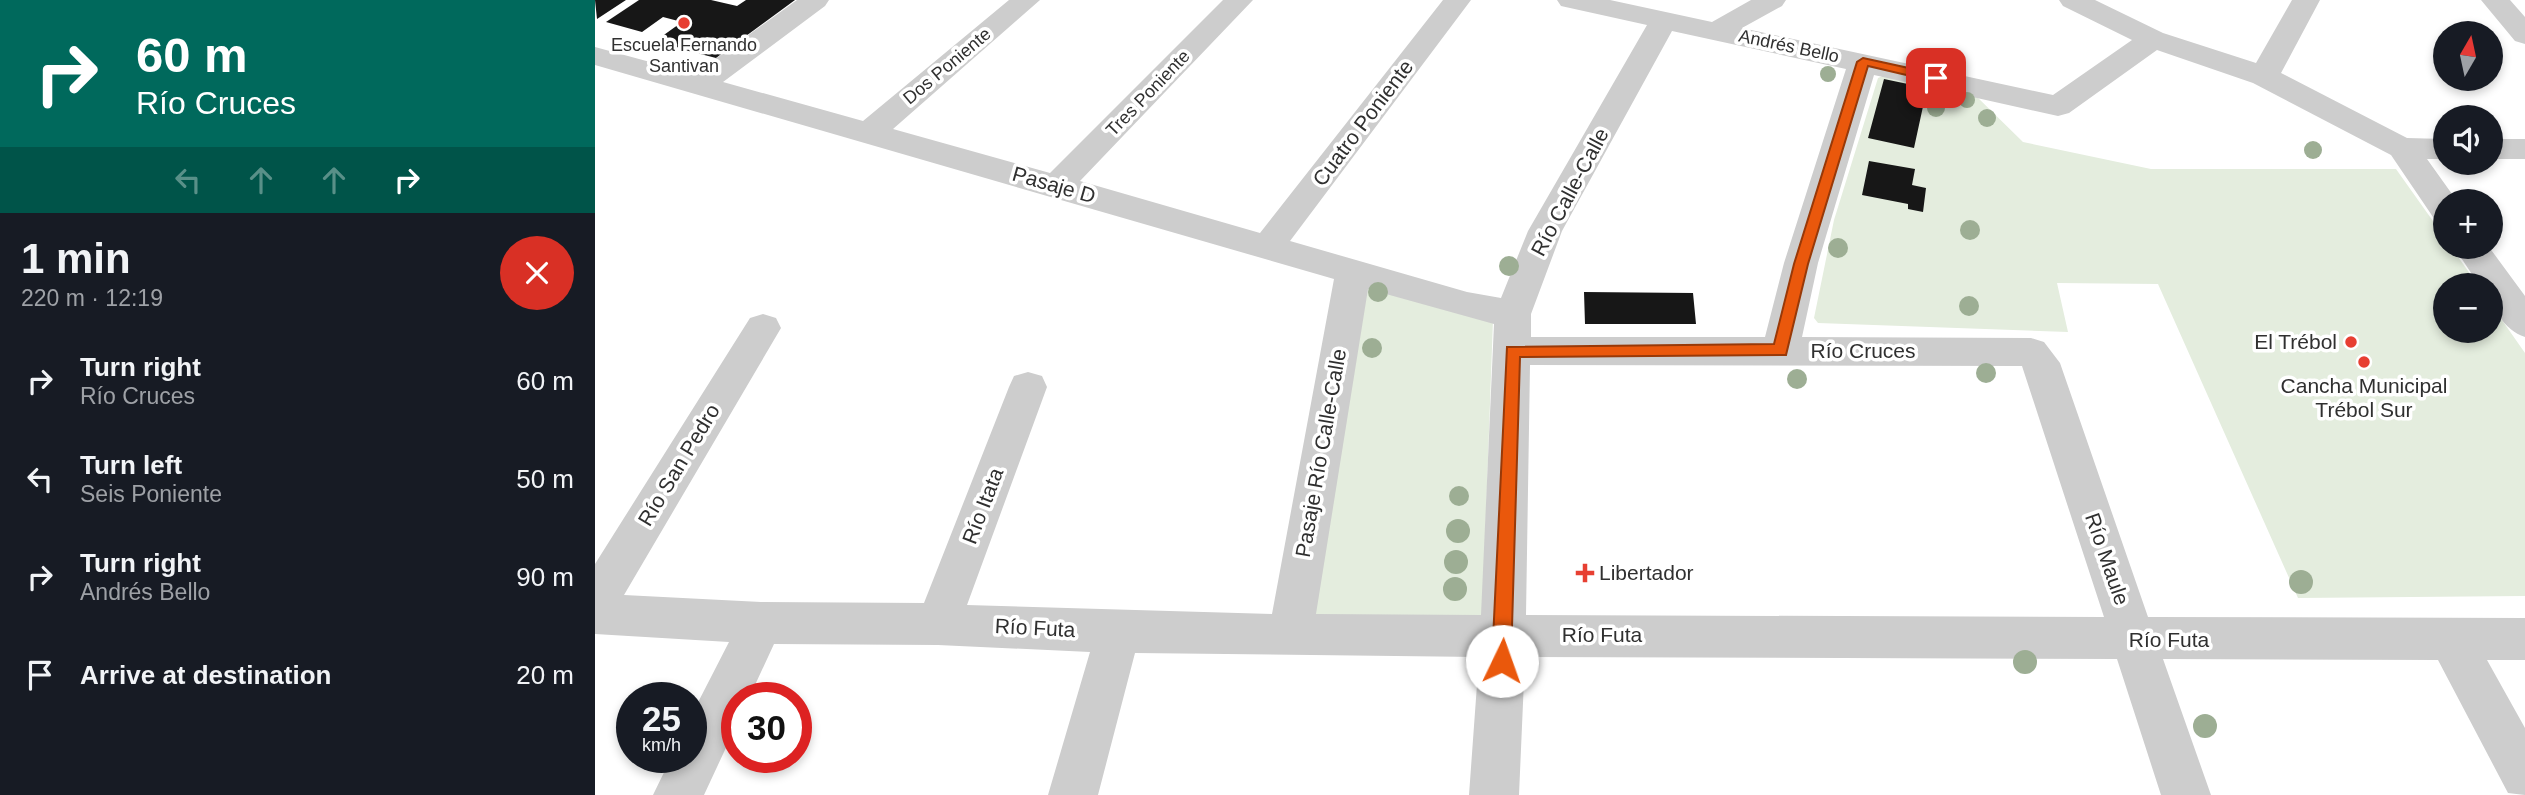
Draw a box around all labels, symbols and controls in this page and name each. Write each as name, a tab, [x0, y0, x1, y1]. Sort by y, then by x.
marker: Escuela Fernando Santivan	[676, 15, 692, 31]
north arrow	[2433, 21, 2503, 91]
map controls	[2433, 21, 2503, 343]
street label: Dos Poniente	[899, 24, 995, 108]
street label: Andrés Bello	[1737, 26, 1841, 66]
icon: right	[21, 28, 112, 119]
text: 60 m	[136, 28, 248, 82]
place label: Escuela Fernando Santivan	[611, 35, 757, 76]
street label: Tres Poniente	[1102, 46, 1194, 140]
pin	[1906, 48, 1966, 108]
street label: Cuatro Poniente	[1308, 55, 1417, 190]
icon: arrive	[1917, 59, 1955, 97]
text: Río Cruces	[136, 85, 296, 121]
button: sound	[2433, 105, 2503, 175]
street label: Río Calle-Calle	[1526, 124, 1613, 260]
icon: left	[169, 161, 207, 199]
icon: ahead	[242, 161, 280, 199]
icon: ahead	[315, 161, 353, 199]
icon: right	[388, 161, 426, 199]
street label: Pasaje D	[1010, 162, 1098, 207]
button: +	[2433, 189, 2503, 259]
text: 1 min	[21, 235, 131, 282]
button: close	[500, 236, 574, 310]
button: −	[2433, 273, 2503, 343]
text: 220 m · 12:19	[21, 285, 163, 311]
place label: El Trébol	[2254, 330, 2337, 353]
marker: El Trébol	[2343, 334, 2359, 350]
street label: Río Cruces	[1810, 339, 1916, 362]
street label: Pasaje Río Calle-Calle	[1291, 347, 1350, 559]
text: Turn right	[80, 352, 201, 382]
marker: Cancha Municipal Trébol Sur	[2356, 354, 2372, 370]
icon: right	[21, 362, 59, 400]
text: 60 m	[516, 366, 574, 396]
place label: Cancha Municipal Trébol Sur	[2281, 374, 2447, 421]
text: Río Cruces	[80, 383, 195, 409]
street label: Río San Pedro	[633, 400, 724, 530]
text: Turn left	[80, 450, 182, 480]
icon: left	[21, 460, 59, 498]
text: 50 m	[516, 464, 574, 494]
street label: Río Itata	[958, 464, 1008, 547]
text: Seis Poniente	[80, 481, 222, 507]
street label: Río Maule	[2081, 510, 2134, 608]
text: Turn right	[80, 548, 201, 578]
icon: right	[21, 558, 59, 596]
place label: Libertador	[1599, 561, 1694, 584]
text: 90 m	[516, 562, 574, 592]
marker: Libertador	[1577, 565, 1593, 581]
text: Andrés Bello	[80, 579, 210, 605]
street label: Río Futa	[994, 614, 1076, 641]
street label: Río Futa	[1562, 623, 1643, 646]
position arrow	[1465, 624, 1539, 698]
street label: Río Futa	[2129, 628, 2210, 651]
icon: arrive	[21, 656, 59, 694]
text: Arrive at destination	[80, 660, 331, 690]
text: 20 m	[516, 660, 574, 690]
speed limit sign: 30	[721, 682, 812, 773]
text: 25	[642, 699, 681, 738]
text: km/h	[642, 735, 681, 755]

